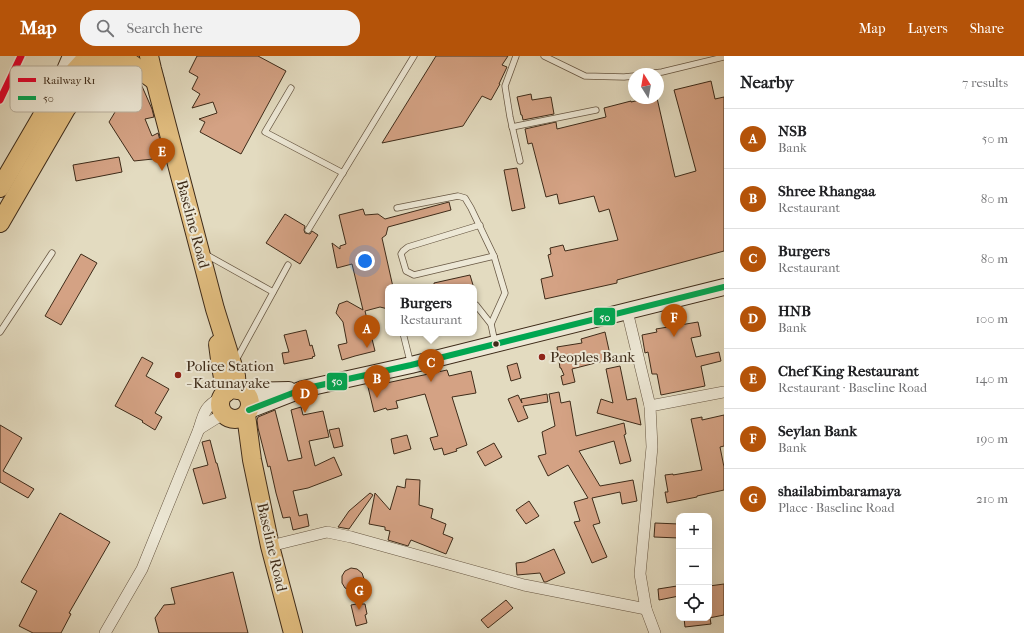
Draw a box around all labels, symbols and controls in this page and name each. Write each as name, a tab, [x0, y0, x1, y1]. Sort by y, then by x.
search box	[80, 10, 360, 46]
text: Map	[20, 17, 56, 39]
icon: search	[94, 17, 116, 39]
text: Search here	[126, 19, 203, 37]
text: Map	[859, 20, 886, 37]
text: Layers	[908, 20, 948, 37]
text: Share	[970, 20, 1004, 37]
legend	[10, 66, 142, 112]
north arrow	[628, 68, 664, 104]
text: Nearby	[740, 72, 794, 92]
text: Railway R1	[43, 74, 96, 87]
text: 7 results	[962, 75, 1008, 90]
text: 50	[43, 92, 54, 105]
text: NSB	[778, 122, 807, 140]
text: A	[749, 131, 757, 146]
text: 50 m	[982, 131, 1008, 146]
pin: E	[149, 138, 175, 171]
text: Bank	[778, 140, 807, 155]
street label: Baseline Road	[173, 178, 214, 271]
text: Shree Rhangaa	[778, 182, 875, 200]
text: B	[749, 191, 757, 206]
text: 80 m	[981, 191, 1008, 206]
text: Restaurant	[778, 200, 840, 215]
text: Burgers	[778, 242, 830, 260]
your location	[355, 251, 375, 271]
text: C	[749, 251, 757, 266]
text: 80 m	[981, 251, 1008, 266]
text: Restaurant	[778, 260, 840, 275]
popup	[385, 284, 477, 336]
text: Burgers	[400, 294, 452, 312]
text: HNB	[778, 302, 811, 320]
pin: F	[661, 304, 687, 337]
line badge: 50	[593, 307, 616, 326]
text: 50	[600, 311, 610, 324]
text: D	[748, 311, 758, 326]
text: 100 m	[975, 311, 1008, 326]
text: Restaurant	[400, 312, 462, 327]
pin: A	[354, 315, 380, 348]
text: Bank	[778, 320, 807, 335]
unlabelled marker	[491, 339, 501, 349]
place label: Peoples Bank	[550, 348, 635, 366]
pin: C	[418, 349, 444, 382]
marker: Peoples Bank	[537, 352, 547, 362]
place label: Police Station - Katunayake	[186, 357, 274, 392]
text: Chef King Restaurant	[778, 362, 919, 380]
pin: B	[364, 365, 390, 398]
marker: Police Station - Katunayake	[173, 370, 183, 380]
text: E	[749, 371, 757, 386]
text: 140 m	[975, 371, 1008, 386]
line badge: 50	[326, 372, 348, 391]
text: 50	[332, 375, 342, 388]
pin: D	[292, 380, 318, 413]
text: Restaurant · Baseline Road	[778, 380, 927, 395]
text: Seylan Bank	[778, 422, 857, 440]
text: F	[750, 431, 756, 446]
text: 190 m	[976, 431, 1008, 446]
text: Bank	[778, 440, 807, 455]
text: shailabimbaramaya	[778, 482, 901, 500]
text: G	[748, 491, 758, 506]
text: 210 m	[976, 491, 1008, 506]
text: Place · Baseline Road	[778, 500, 895, 515]
street label: Baseline Road	[253, 501, 291, 594]
map controls	[676, 513, 712, 621]
button: +	[676, 513, 712, 549]
button: −	[676, 549, 712, 585]
pin: G	[346, 577, 372, 610]
button: locate	[676, 585, 712, 621]

